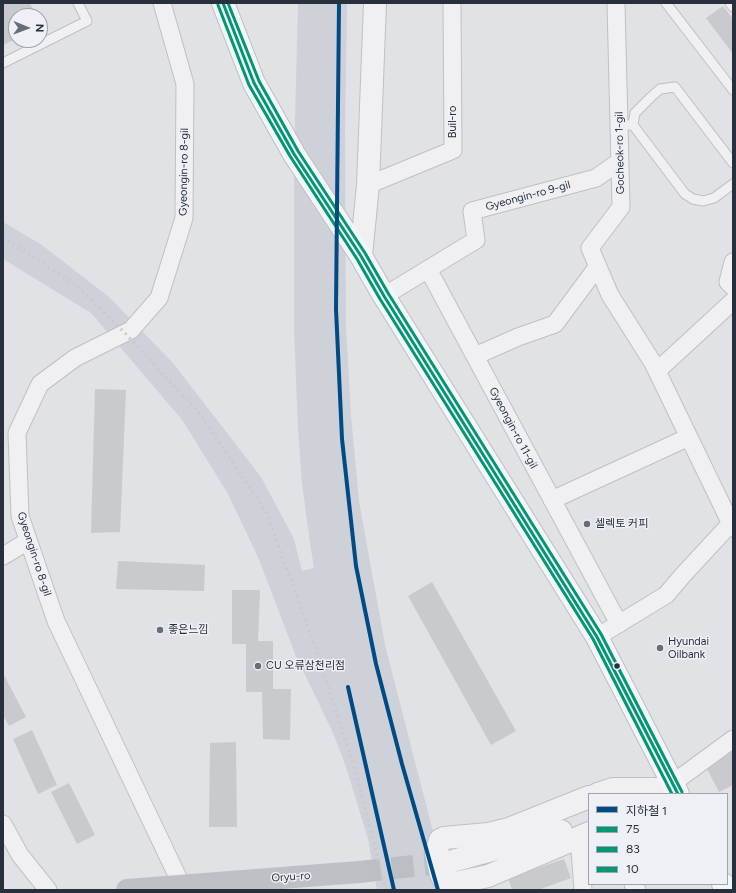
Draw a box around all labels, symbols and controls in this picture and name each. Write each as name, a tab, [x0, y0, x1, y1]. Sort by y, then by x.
north arrow	[8, 8, 48, 48]
text: N	[33, 24, 46, 33]
street label: Buil-ro	[446, 106, 460, 138]
street label: Gocheok-ro 1-gil	[613, 112, 627, 194]
street label: Gyeongin-ro 8-gil	[177, 128, 191, 216]
street label: Gyeongin-ro 9-gil	[484, 178, 572, 214]
street label: Gyeongin-ro 11-gil	[486, 385, 540, 471]
street label: Gyeongin-ro 8-gil	[14, 510, 54, 598]
place label: 셀렉토 커피	[595, 517, 648, 531]
marker: 셀렉토 커피	[582, 519, 592, 529]
place label: 좋은느낌	[168, 623, 208, 637]
marker: 좋은느낌	[155, 625, 165, 635]
place label: Hyundai Oilbank	[668, 635, 709, 661]
marker: Hyundai Oilbank	[655, 643, 665, 653]
place label: CU 오류삼천리점	[266, 659, 345, 673]
marker: CU 오류삼천리점	[253, 661, 263, 671]
unlabelled marker	[612, 661, 622, 671]
legend	[588, 793, 728, 885]
text: 지하철 1	[626, 804, 667, 818]
text: 75	[626, 822, 639, 836]
text: 83	[626, 842, 640, 856]
text: 10	[626, 862, 639, 876]
street label: Oryu-ro	[271, 869, 311, 885]

